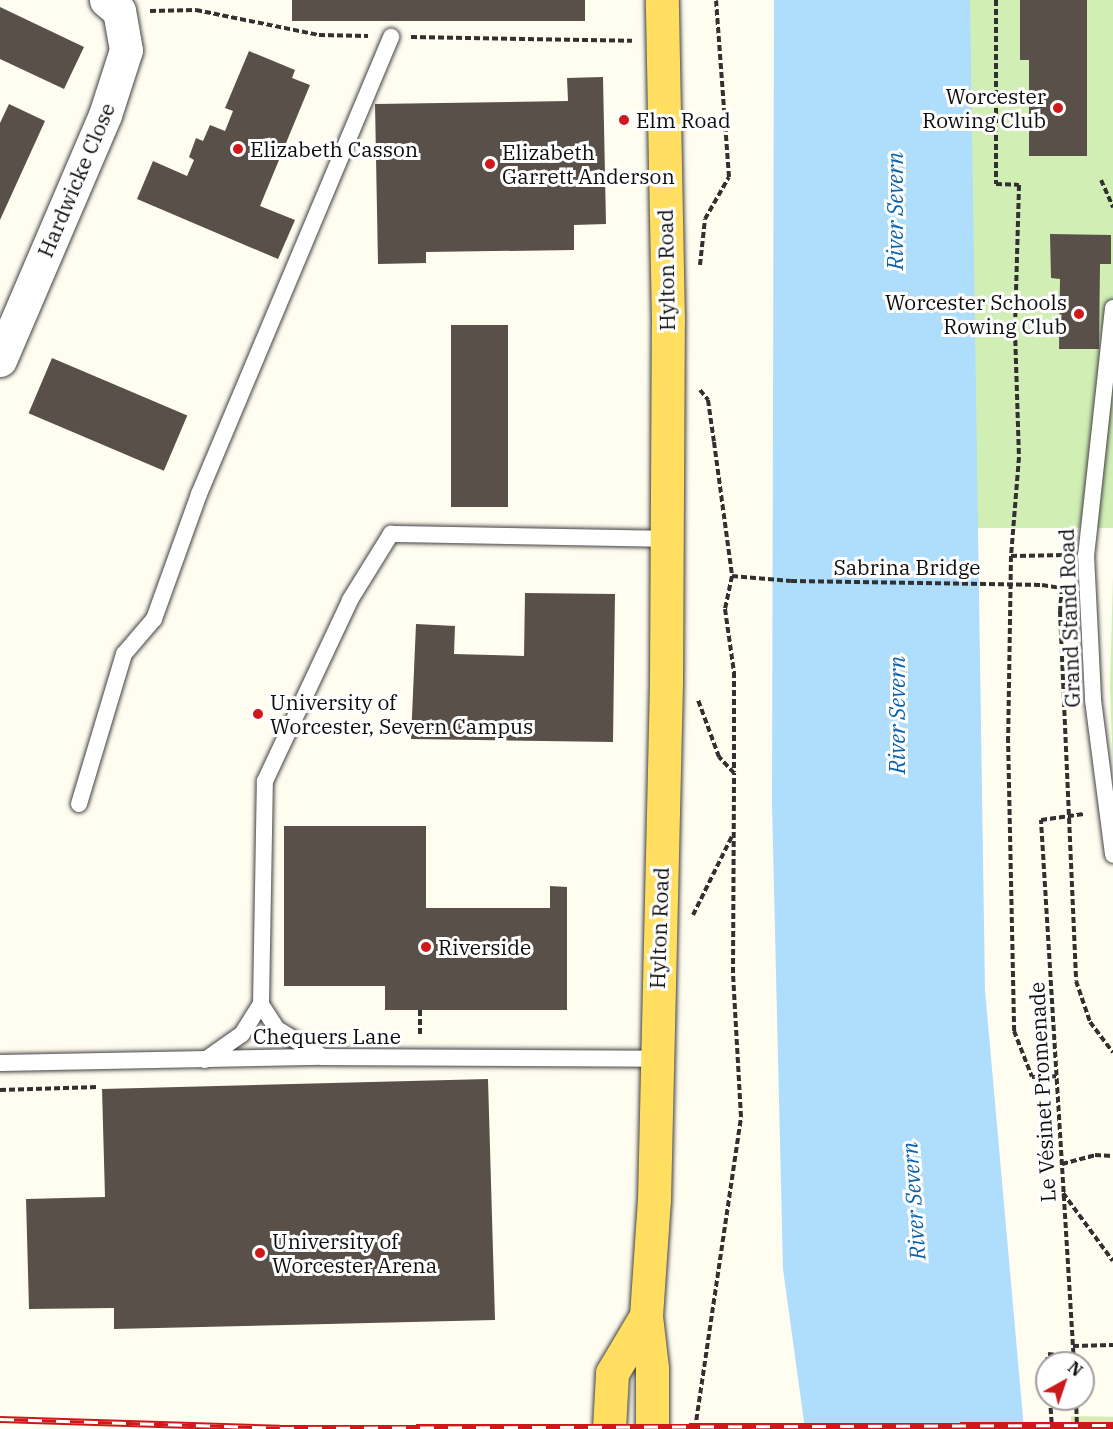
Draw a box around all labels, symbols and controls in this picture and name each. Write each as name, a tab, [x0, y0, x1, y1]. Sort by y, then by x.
place label: Worcester Rowing Club	[922, 83, 1046, 133]
street label: Hardwicke Close	[32, 99, 120, 261]
marker: Worcester Rowing Club	[1051, 101, 1065, 115]
place label: Elm Road	[636, 107, 731, 133]
marker: Elm Road	[617, 113, 631, 127]
place label: Elizabeth Casson	[250, 136, 418, 162]
place label: Elizabeth Garrett Anderson	[502, 139, 675, 189]
marker: Elizabeth Casson	[231, 142, 245, 156]
water label: River Severn	[882, 152, 908, 270]
marker: Elizabeth Garrett Anderson	[483, 157, 497, 171]
street label: Hylton Road	[652, 209, 680, 331]
place label: Worcester Schools Rowing Club	[885, 289, 1067, 339]
marker: Worcester Schools Rowing Club	[1072, 307, 1086, 321]
street label: Grand Stand Road	[1053, 528, 1085, 708]
street label: Sabrina Bridge	[833, 554, 981, 580]
water label: River Severn	[884, 656, 910, 774]
place label: University of Worcester, Severn Campus	[270, 689, 533, 739]
marker: University of Worcester, Severn Campus	[251, 707, 265, 721]
street label: Hylton Road	[644, 867, 674, 989]
place label: Riverside	[438, 934, 531, 960]
marker: Riverside	[419, 940, 433, 954]
street label: Le Vésinet Promenade	[1024, 981, 1060, 1203]
street label: Chequers Lane	[253, 1023, 401, 1049]
water label: River Severn	[896, 1141, 930, 1261]
place label: University of Worcester Arena	[272, 1228, 437, 1278]
marker: University of Worcester Arena	[253, 1246, 267, 1260]
north arrow	[1035, 1351, 1095, 1411]
text: N	[1064, 1357, 1087, 1380]

